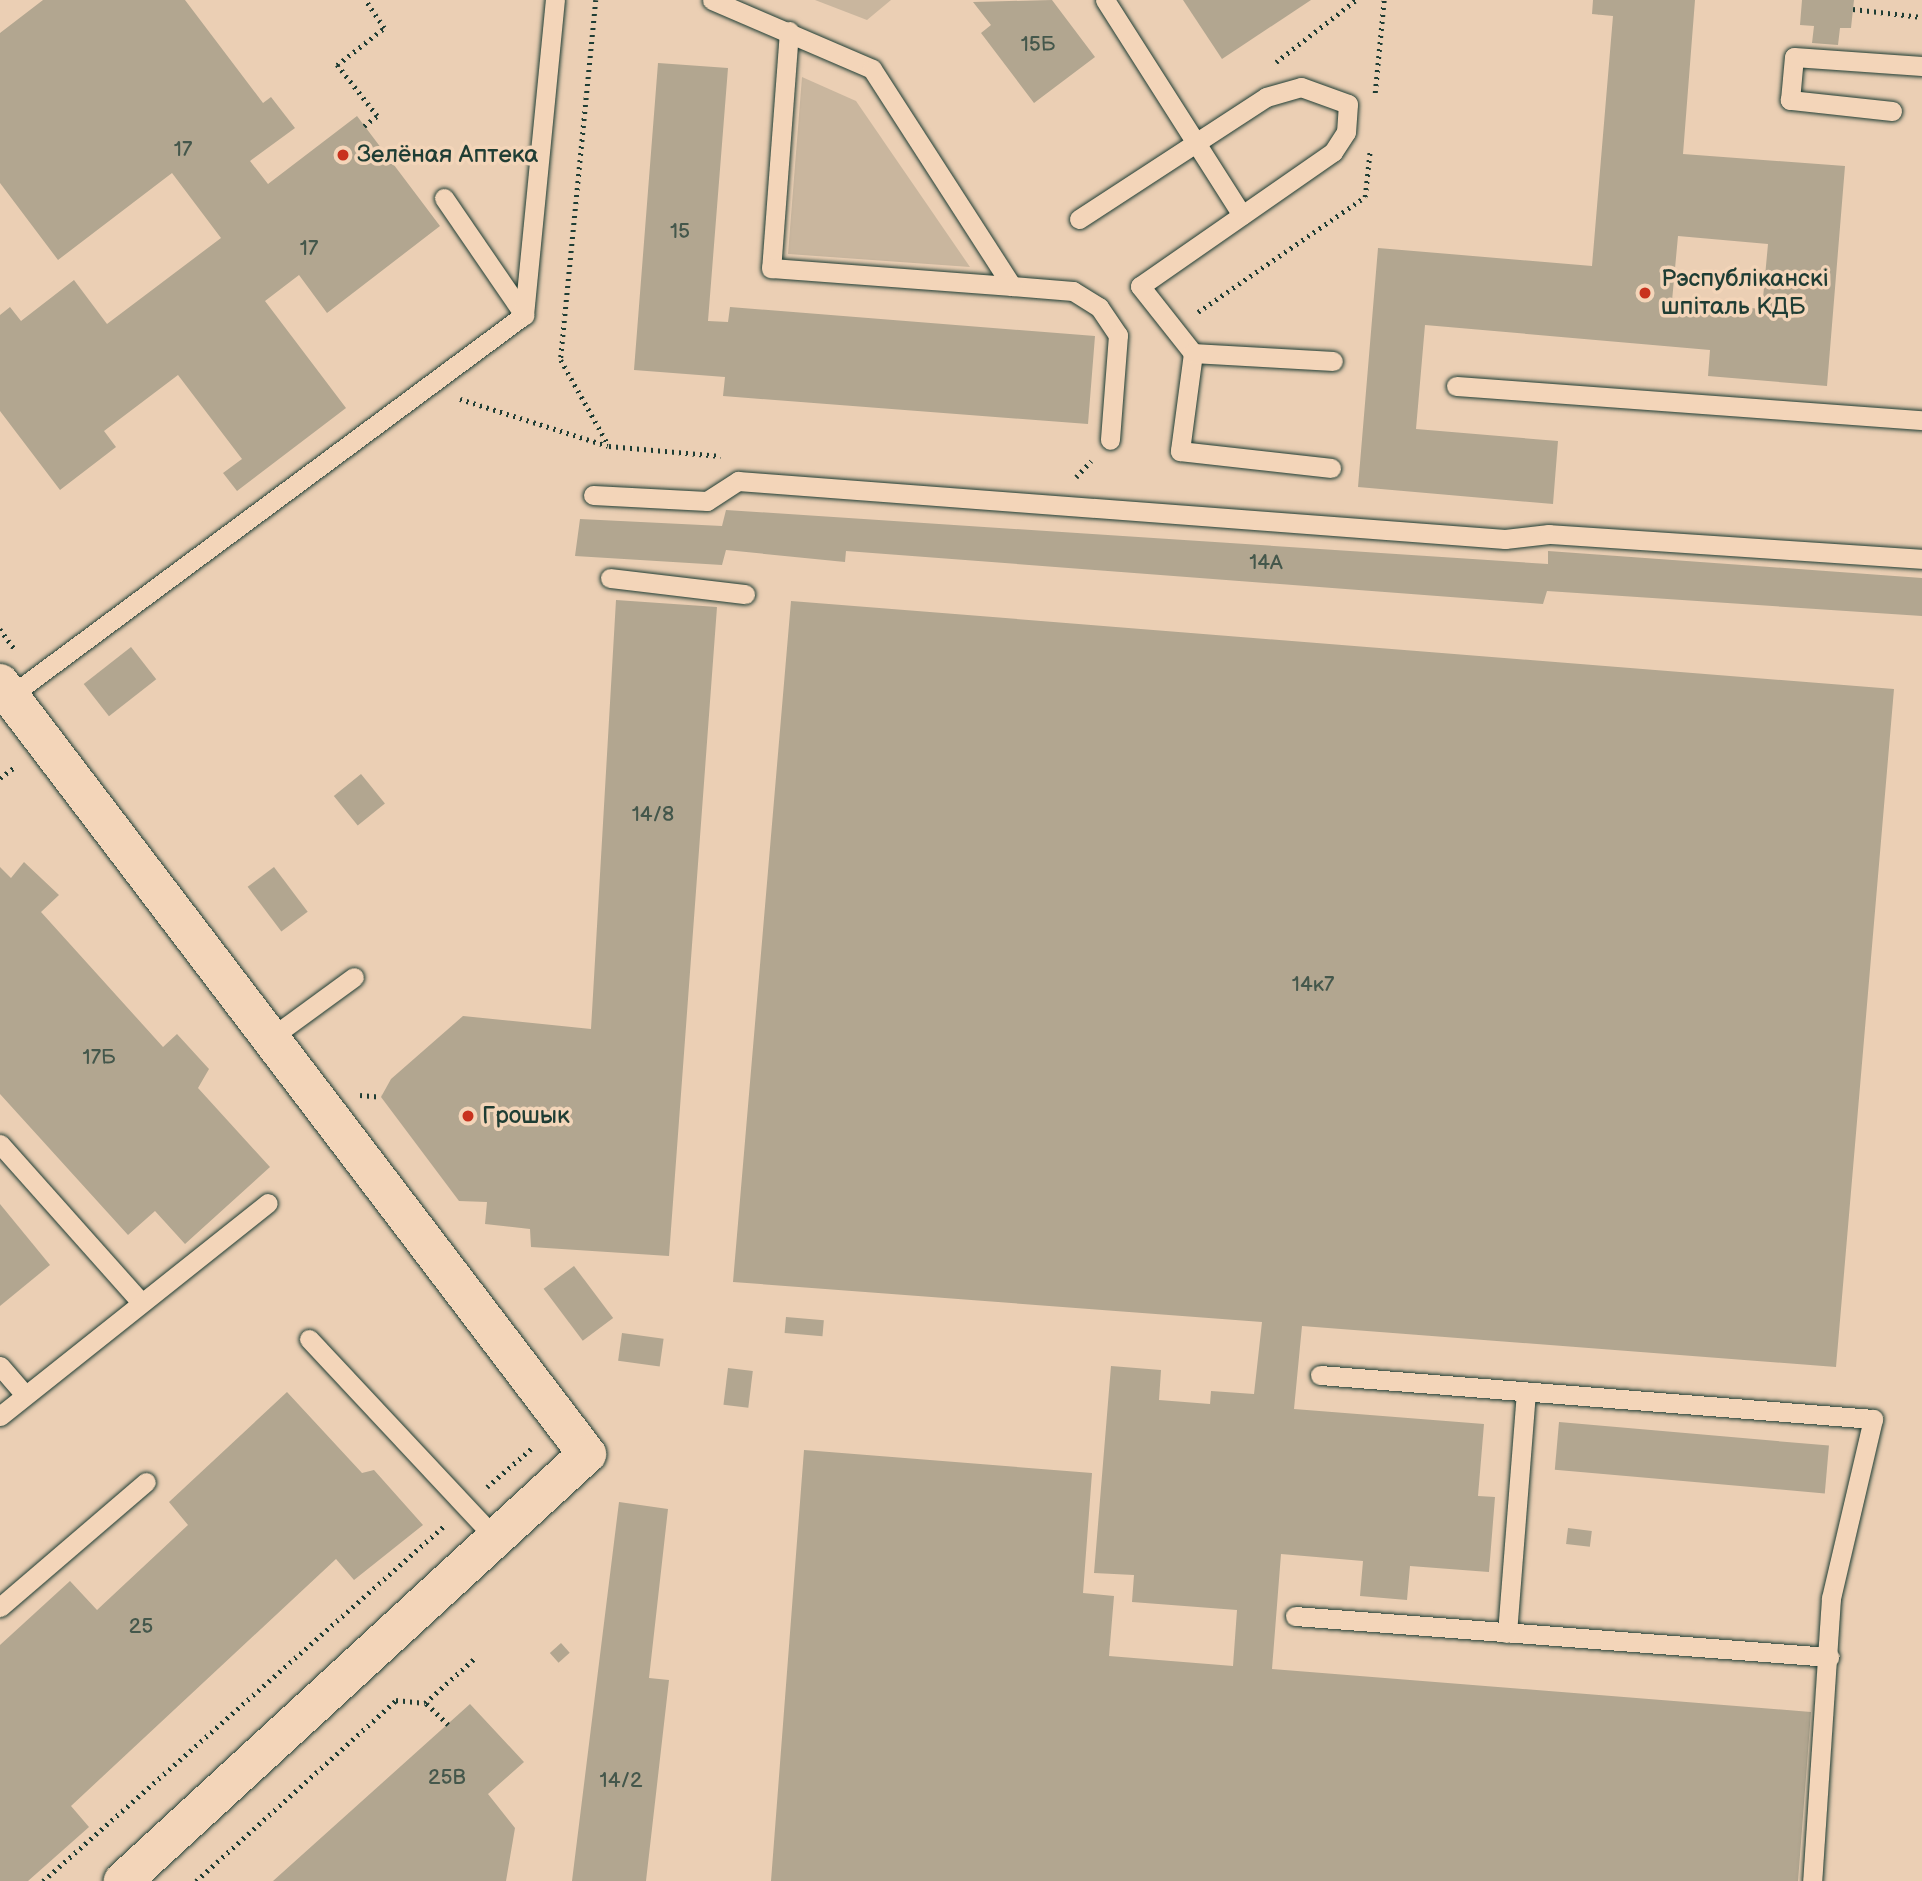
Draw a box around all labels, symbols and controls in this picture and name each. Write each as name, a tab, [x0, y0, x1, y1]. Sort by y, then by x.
house number: 15Б	[1021, 32, 1055, 58]
house number: 17	[174, 137, 192, 163]
place label: Зелёная Аптека	[357, 141, 538, 169]
marker: Зелёная Аптека	[335, 147, 351, 163]
house number: 15	[670, 219, 690, 245]
house number: 17	[300, 236, 318, 262]
place label: Рэспубліканскі шпіталь КДБ	[1661, 265, 1829, 321]
marker: Рэспубліканскі шпіталь КДБ	[1635, 283, 1655, 303]
house number: 14А	[1249, 550, 1283, 576]
house number: 14/8	[632, 802, 674, 828]
house number: 14к7	[1292, 972, 1334, 998]
house number: 17Б	[83, 1045, 115, 1071]
place label: Грошык	[482, 1102, 570, 1130]
marker: Грошык	[460, 1108, 476, 1124]
house number: 25	[129, 1614, 153, 1640]
house number: 25В	[428, 1765, 466, 1791]
house number: 14/2	[600, 1768, 642, 1794]

